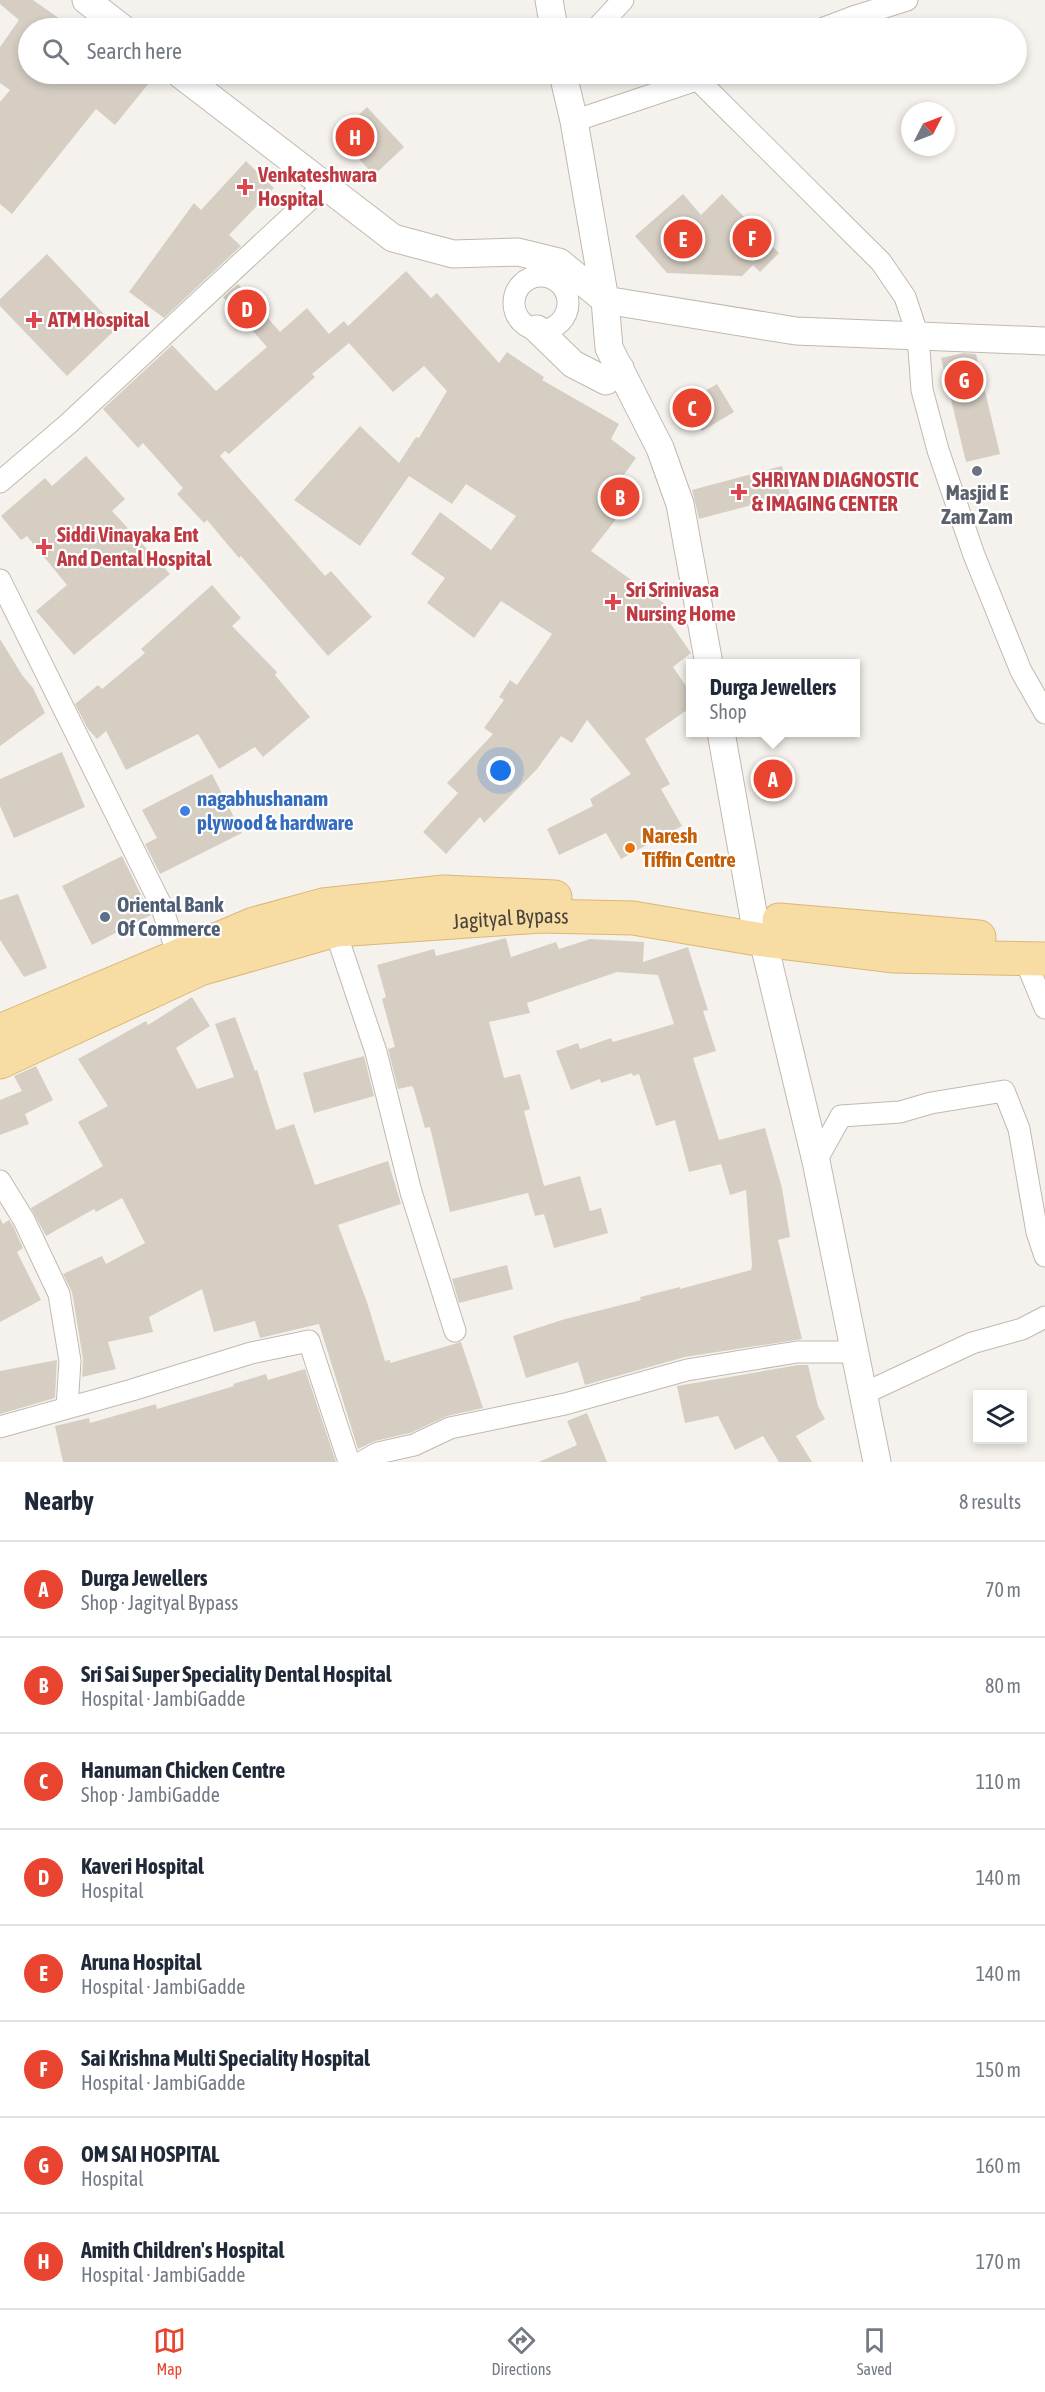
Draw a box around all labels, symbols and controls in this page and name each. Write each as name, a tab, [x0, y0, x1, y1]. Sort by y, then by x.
search box	[18, 18, 1027, 84]
icon: search	[39, 35, 72, 68]
text: Search here	[87, 38, 182, 64]
north arrow	[901, 102, 955, 156]
pin: H	[336, 114, 374, 160]
place label: Venkateshwara Hospital	[257, 162, 377, 210]
marker: Venkateshwara Hospital	[236, 178, 254, 196]
pin: E	[664, 216, 702, 262]
pin: F	[732, 216, 771, 260]
pin: D	[228, 286, 266, 332]
place label: ATM Hospital	[47, 307, 150, 331]
marker: ATM Hospital	[25, 311, 43, 329]
pin: G	[944, 358, 984, 403]
pin: C	[672, 386, 712, 430]
marker: Masjid E Zam Zam	[970, 464, 984, 478]
place label: SHRIYAN DIAGNOSTIC & IMAGING CENTER	[752, 467, 919, 515]
pin: B	[600, 474, 640, 520]
place label: Masjid E Zam Zam	[941, 480, 1013, 528]
marker: SHRIYAN DIAGNOSTIC & IMAGING CENTER	[730, 483, 748, 501]
place label: Siddi Vinayaka Ent And Dental Hospital	[56, 522, 212, 570]
marker: Siddi Vinayaka Ent And Dental Hospital	[35, 538, 53, 556]
place label: Sri Srinivasa Nursing Home	[626, 577, 736, 625]
marker: Sri Srinivasa Nursing Home	[604, 593, 622, 611]
popup	[686, 659, 860, 737]
text: Durga Jewellers	[710, 674, 836, 700]
text: Shop	[710, 700, 747, 723]
your location	[486, 756, 515, 785]
pin: A	[754, 756, 792, 802]
place label: nagabhushanam plywood & hardware	[197, 786, 354, 834]
marker: nagabhushanam plywood & hardware	[178, 804, 192, 818]
place label: Naresh Tiffin Centre	[642, 823, 736, 871]
marker: Naresh Tiffin Centre	[623, 841, 637, 855]
place label: Oriental Bank Of Commerce	[117, 892, 224, 940]
street label: Jagityal Bypass	[452, 903, 569, 933]
marker: Oriental Bank Of Commerce	[98, 910, 112, 924]
map controls	[973, 1390, 1027, 1444]
button: layers	[973, 1390, 1027, 1444]
text: Nearby	[24, 1486, 94, 1516]
text: 8 results	[959, 1490, 1021, 1513]
text: Durga Jewellers	[81, 1565, 207, 1591]
text: A	[39, 1578, 48, 1601]
text: 70 m	[985, 1578, 1021, 1601]
text: Shop · Jagityal Bypass	[81, 1591, 238, 1614]
text: Sri Sai Super Speciality Dental Hospital	[81, 1661, 392, 1687]
text: B	[39, 1674, 48, 1697]
text: 80 m	[985, 1674, 1021, 1697]
text: Hospital · JambiGadde	[81, 1687, 245, 1710]
text: Hanuman Chicken Centre	[81, 1757, 285, 1783]
text: C	[39, 1770, 48, 1793]
text: 110 m	[976, 1770, 1021, 1793]
text: Shop · JambiGadde	[81, 1783, 220, 1806]
text: Kaveri Hospital	[81, 1853, 204, 1879]
text: D	[38, 1866, 49, 1889]
text: 140 m	[976, 1866, 1021, 1889]
text: Hospital	[81, 1879, 144, 1902]
text: Aruna Hospital	[81, 1949, 202, 1975]
text: E	[39, 1962, 48, 1985]
text: 140 m	[976, 1962, 1021, 1985]
text: Hospital · JambiGadde	[81, 1975, 245, 1998]
text: Sai Krishna Multi Speciality Hospital	[81, 2045, 370, 2071]
text: F	[39, 2058, 48, 2081]
text: 150 m	[976, 2058, 1021, 2081]
text: Hospital · JambiGadde	[81, 2071, 245, 2094]
text: OM SAI HOSPITAL	[81, 2141, 220, 2167]
text: G	[38, 2154, 49, 2177]
text: 160 m	[976, 2154, 1021, 2177]
text: Hospital	[81, 2167, 144, 2190]
text: Amith Children's Hospital	[81, 2237, 284, 2263]
text: H	[38, 2250, 49, 2273]
text: 170 m	[976, 2250, 1021, 2273]
text: Hospital · JambiGadde	[81, 2263, 245, 2286]
tab: Map	[153, 2324, 186, 2378]
tab: Directions	[491, 2324, 551, 2378]
tab: Saved	[857, 2324, 892, 2378]

